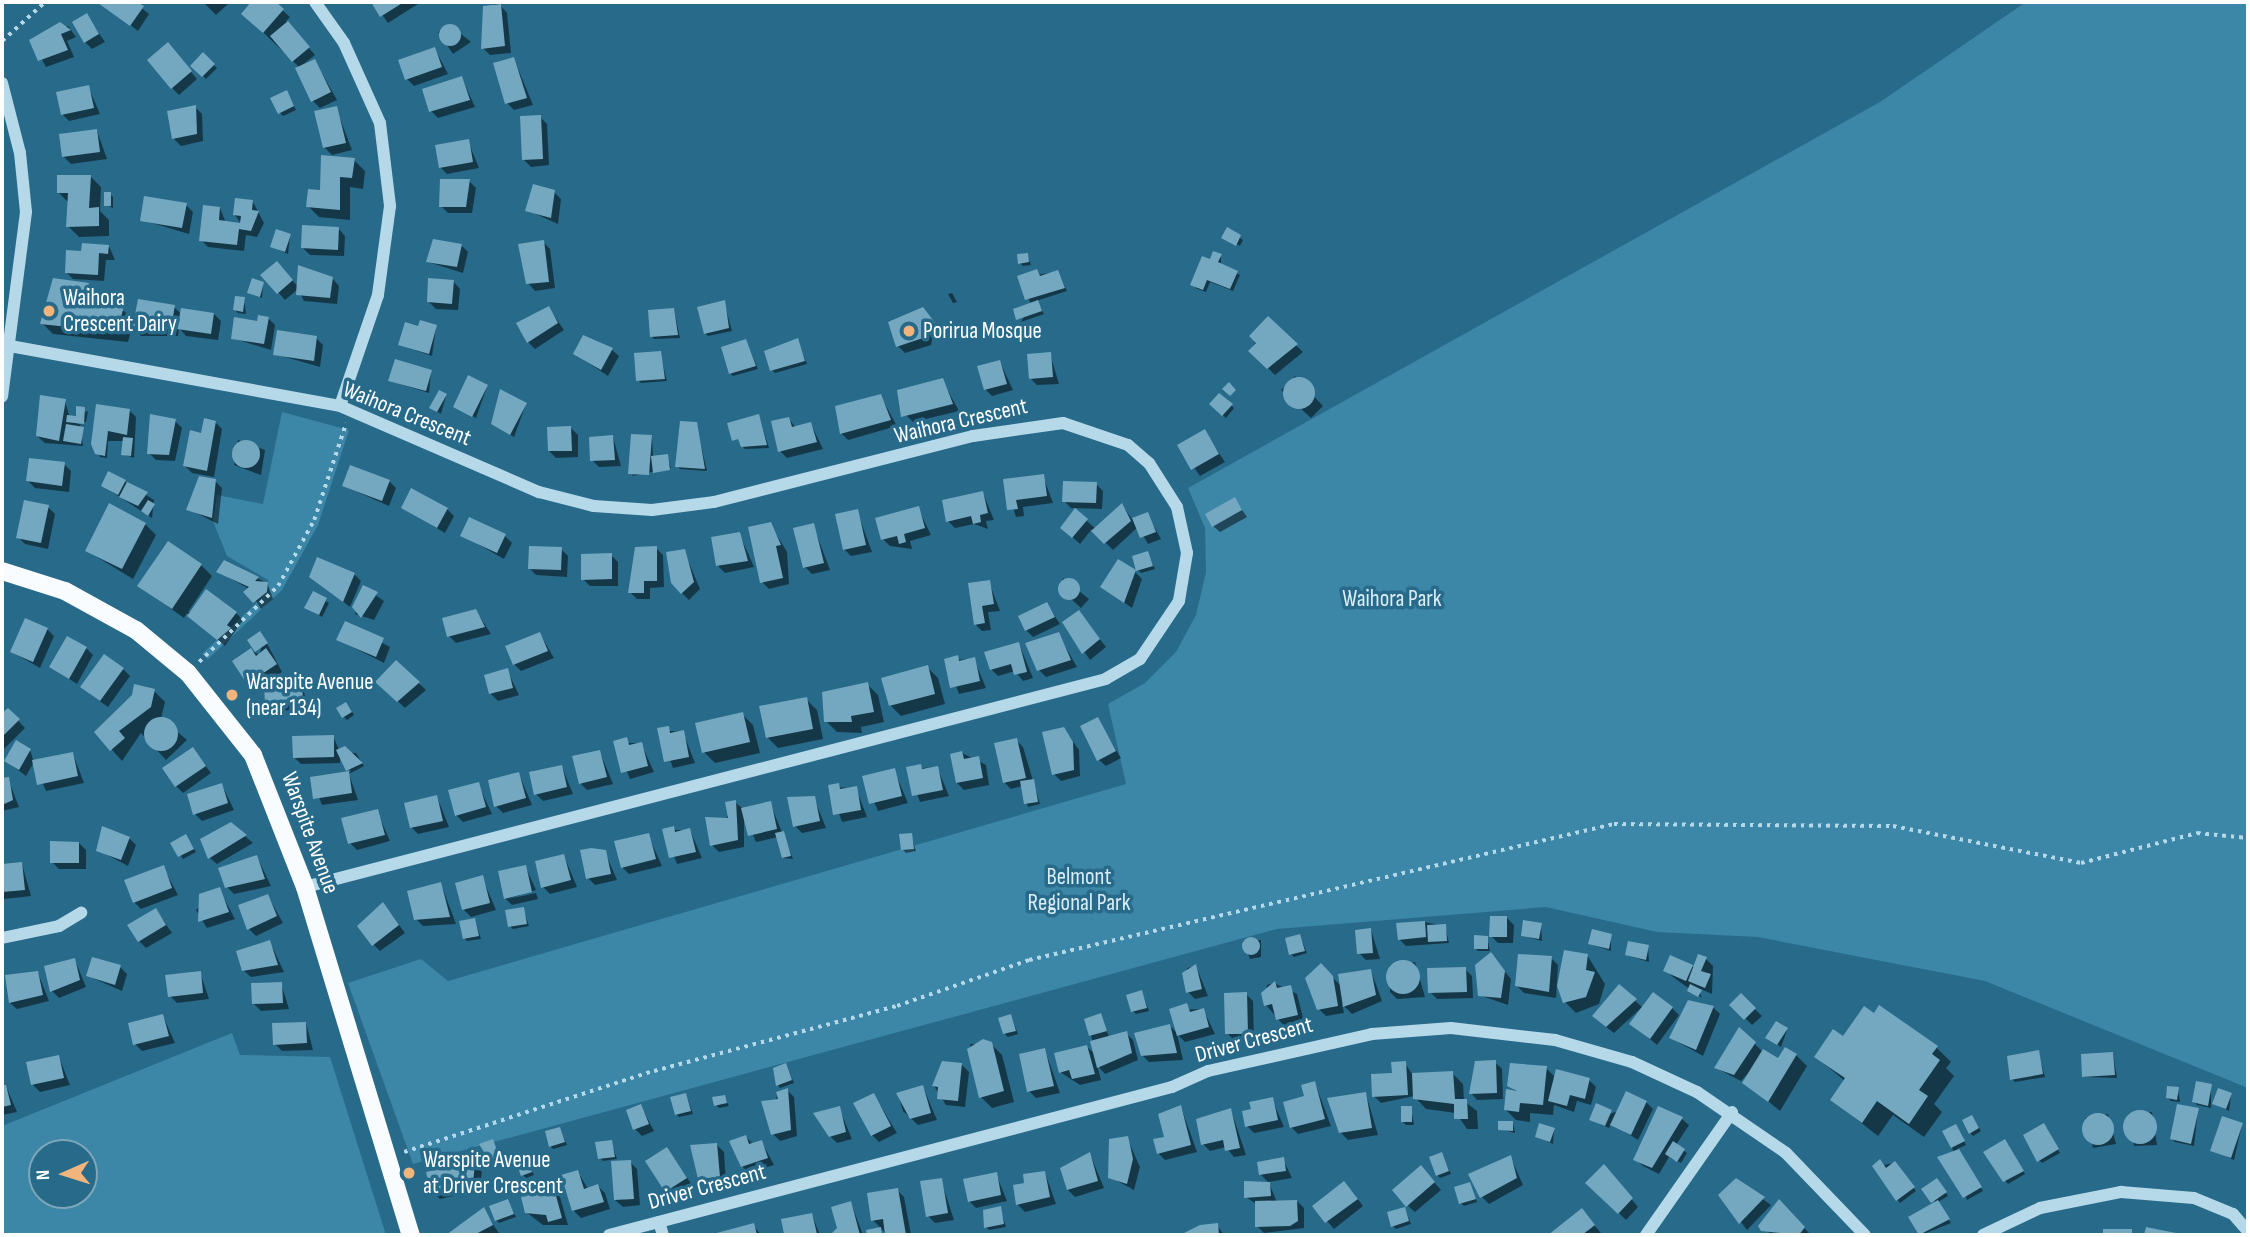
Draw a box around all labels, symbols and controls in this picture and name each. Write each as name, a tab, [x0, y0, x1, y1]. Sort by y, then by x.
place label: Waihora Crescent Dairy	[63, 284, 177, 338]
marker: Waihora Crescent Dairy	[41, 303, 57, 319]
place label: Porirua Mosque	[923, 317, 1042, 345]
marker: Porirua Mosque	[901, 323, 917, 339]
street label: Waihora Crescent	[339, 376, 475, 452]
street label: Waihora Crescent	[892, 392, 1030, 450]
park label: Waihora Park	[1342, 585, 1442, 613]
place label: Warspite Avenue (near 134)	[246, 668, 373, 722]
marker: Warspite Avenue (near 134)	[224, 687, 240, 703]
street label: Warspite Avenue	[275, 768, 345, 898]
park label: Belmont Regional Park	[1028, 863, 1130, 917]
street label: Driver Crescent	[1192, 1011, 1316, 1069]
north arrow	[28, 1139, 98, 1209]
place label: Warspite Avenue at Driver Crescent	[423, 1146, 563, 1200]
street label: Driver Crescent	[645, 1158, 769, 1216]
marker: Warspite Avenue at Driver Crescent	[401, 1165, 417, 1181]
text: N	[32, 1169, 55, 1181]

